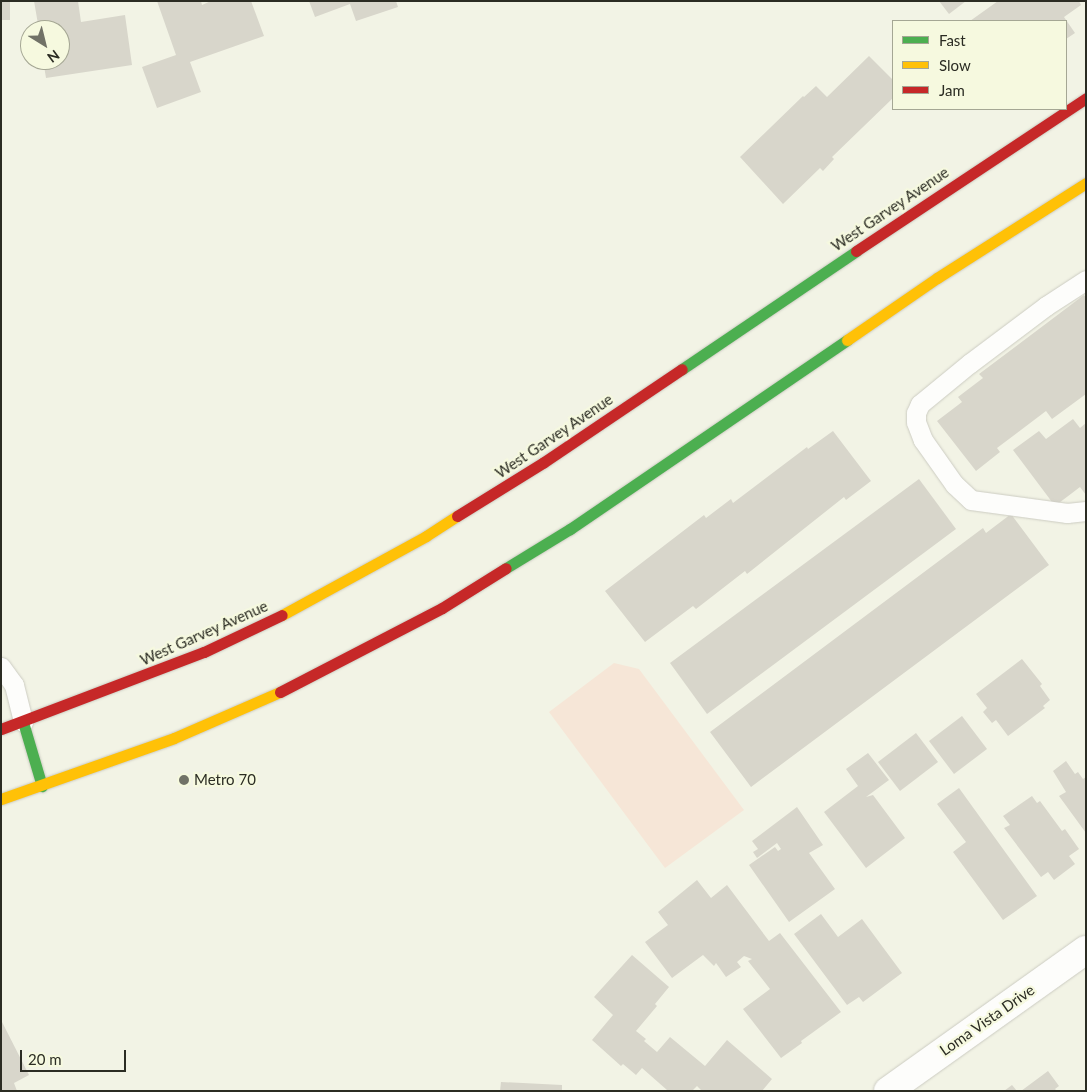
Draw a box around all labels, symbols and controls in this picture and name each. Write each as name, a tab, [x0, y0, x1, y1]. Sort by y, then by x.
north arrow	[20, 20, 70, 70]
legend	[892, 20, 1067, 110]
text: Fast	[939, 31, 966, 49]
text: N	[44, 47, 63, 67]
text: Slow	[939, 56, 971, 74]
text: Jam	[939, 81, 965, 99]
street label: West Garvey Avenue	[828, 163, 952, 255]
street label: West Garvey Avenue	[492, 390, 616, 482]
street label: West Garvey Avenue	[137, 597, 271, 669]
place label: Metro 70	[194, 771, 256, 789]
marker: Metro 70	[178, 774, 190, 786]
street label: Loma Vista Drive	[936, 981, 1038, 1059]
scale bar	[22, 1040, 129, 1072]
text: 20 m	[28, 1050, 62, 1068]

